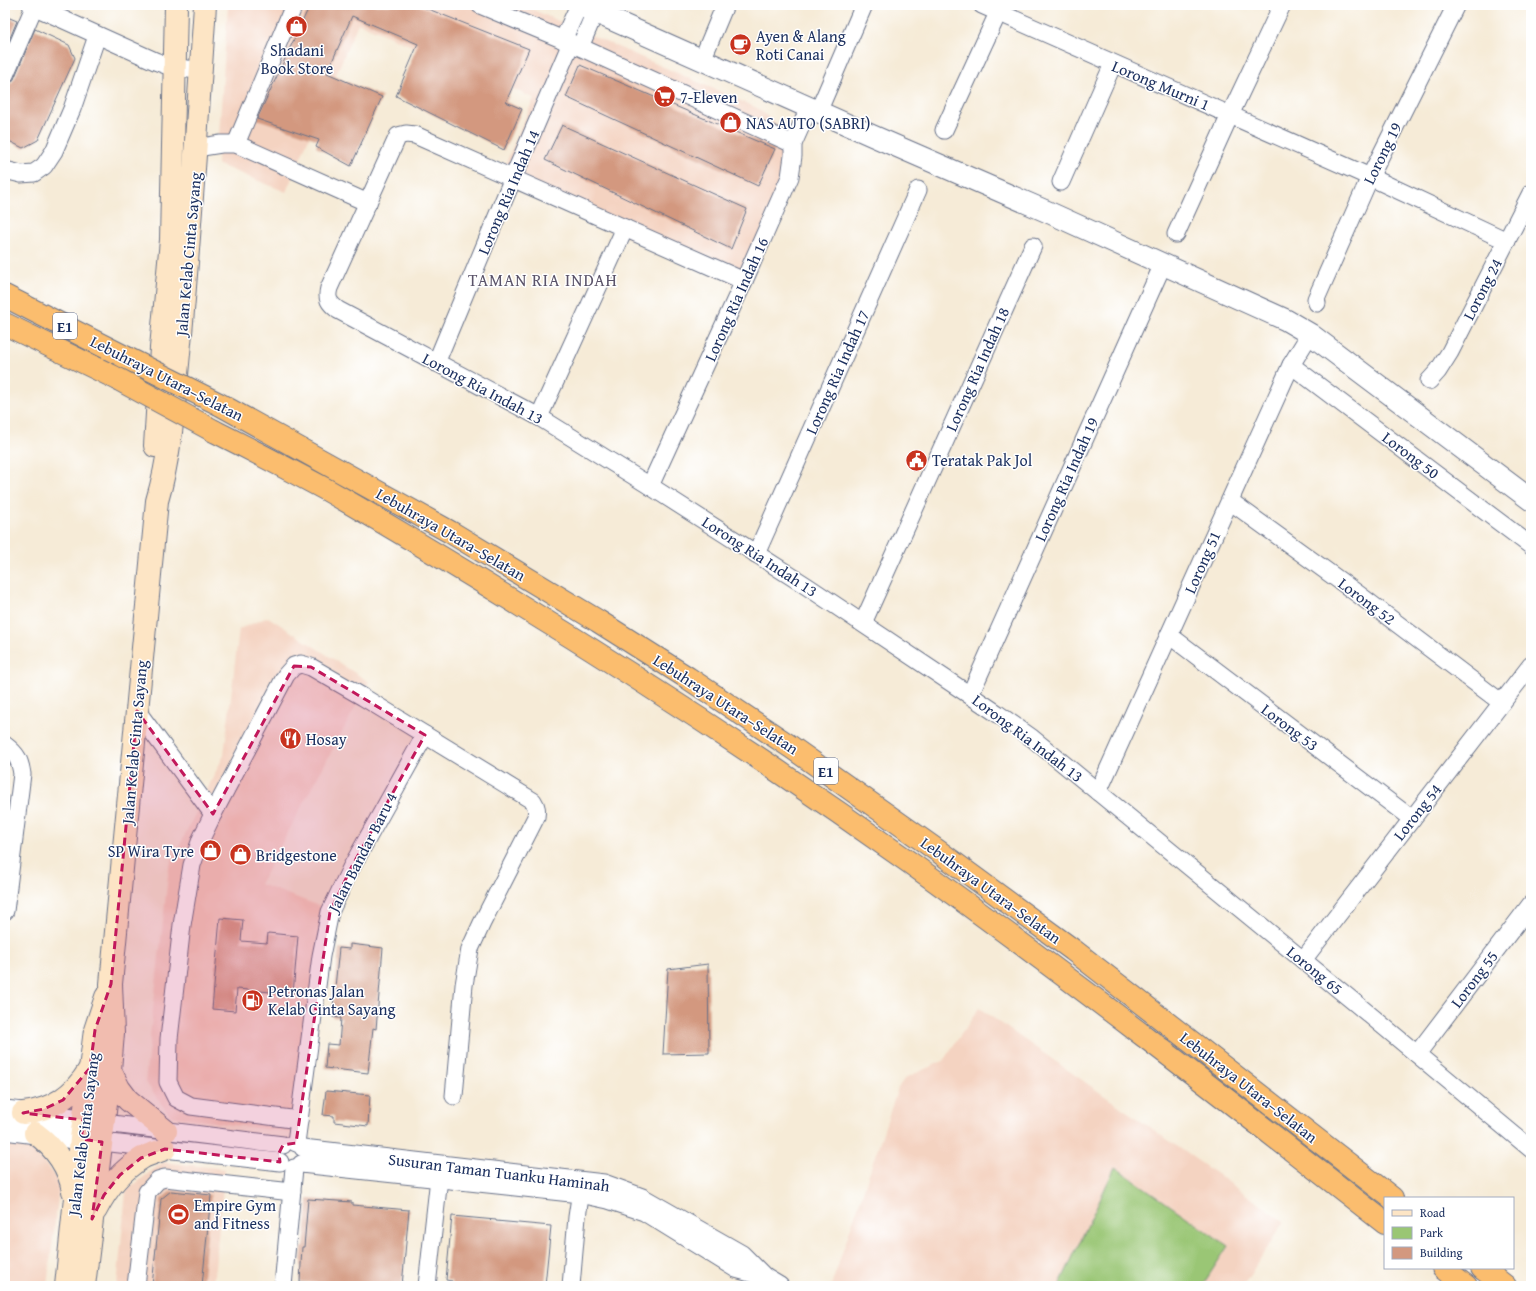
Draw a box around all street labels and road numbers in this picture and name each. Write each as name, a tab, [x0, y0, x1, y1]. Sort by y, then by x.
street label: Lorong Murni 1	[1108, 54, 1214, 116]
street label: Lorong 19	[1357, 118, 1407, 188]
street label: Lorong Ria Indah 14	[471, 126, 545, 258]
street label: Jalan Kelab Cinta Sayang	[169, 171, 207, 339]
street label: Lorong Ria Indah 16	[698, 233, 774, 365]
street label: Lorong 24	[1456, 254, 1508, 324]
street label: Lorong Ria Indah 18	[939, 303, 1015, 435]
street label: Lorong Ria Indah 17	[799, 306, 875, 438]
road number: E1	[53, 313, 77, 339]
street label: Lebuhraya Utara–Selatan	[86, 329, 248, 427]
street label: Lorong Ria Indah 13	[418, 346, 548, 430]
street label: Lorong Ria Indah 19	[1028, 413, 1104, 545]
street label: Lorong 50	[1377, 425, 1445, 485]
street label: Lebuhraya Utara–Selatan	[372, 481, 530, 587]
street label: Lorong Ria Indah 13	[697, 510, 823, 602]
street label: Lorong 51	[1178, 527, 1226, 597]
street label: Lorong 52	[1333, 571, 1401, 631]
street label: Lebuhraya Utara–Selatan	[649, 648, 803, 760]
street label: Jalan Kelab Cinta Sayang	[115, 659, 153, 827]
street label: Lorong Ria Indah 13	[967, 688, 1089, 788]
street label: Lorong 53	[1256, 697, 1324, 757]
road number: E1	[814, 758, 838, 784]
street label: Lorong 54	[1387, 778, 1447, 846]
street label: Jalan Bandar Baru 4	[320, 787, 403, 918]
street label: Lebuhraya Utara–Selatan	[916, 831, 1066, 949]
street label: Lorong 65	[1282, 940, 1348, 1000]
street label: Lorong 55	[1444, 945, 1504, 1013]
street label: Lebuhraya Utara–Selatan	[1175, 1026, 1323, 1148]
street label: Jalan Kelab Cinta Sayang	[61, 1051, 105, 1219]
street label: Susuran Taman Tuanku Haminah	[387, 1147, 611, 1197]

